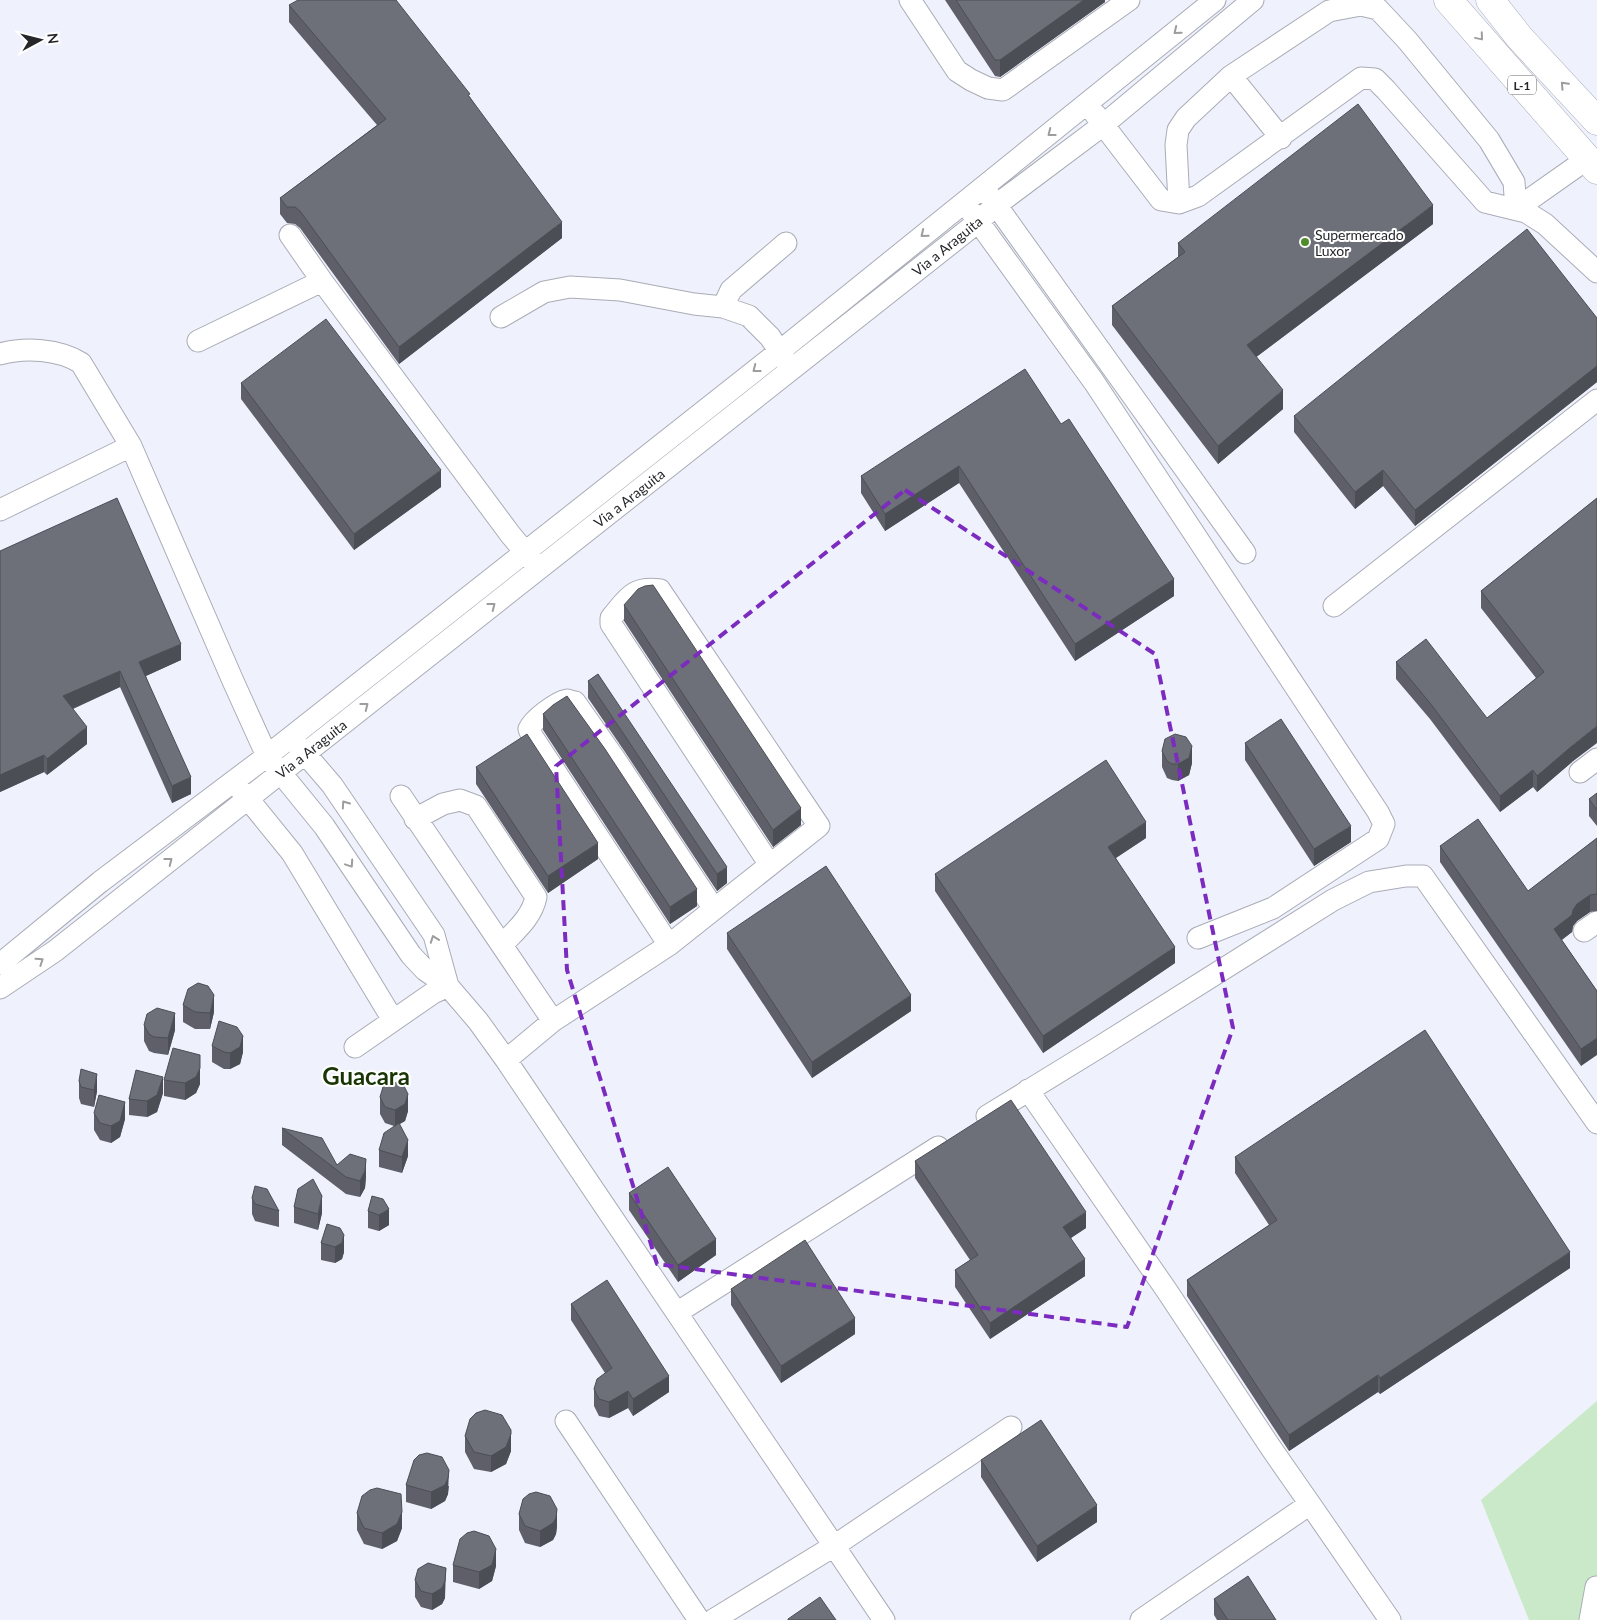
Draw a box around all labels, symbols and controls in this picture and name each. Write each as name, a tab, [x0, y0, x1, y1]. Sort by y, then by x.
north arrow	[15, 15, 65, 65]
one-way arrow	[1174, 25, 1183, 33]
one-way arrow	[1474, 31, 1482, 40]
text: N	[44, 32, 62, 45]
road number: L-1	[1508, 76, 1536, 94]
one-way arrow	[1561, 82, 1570, 91]
one-way arrow	[1047, 127, 1057, 136]
street label: Via a Araguita	[909, 213, 986, 279]
place label: Supermercado Luxor	[1315, 226, 1404, 259]
one-way arrow	[921, 229, 930, 237]
marker: Supermercado Luxor	[1299, 236, 1311, 248]
one-way arrow	[753, 364, 762, 372]
street label: Via a Araguita	[590, 465, 668, 531]
one-way arrow	[486, 603, 495, 611]
one-way arrow	[359, 704, 368, 712]
street label: Via a Araguita	[272, 716, 350, 782]
one-way arrow	[342, 800, 351, 810]
one-way arrow	[163, 858, 172, 867]
one-way arrow	[344, 858, 353, 868]
one-way arrow	[430, 936, 440, 944]
one-way arrow	[35, 958, 44, 967]
district label: Guacara	[322, 1061, 410, 1090]

